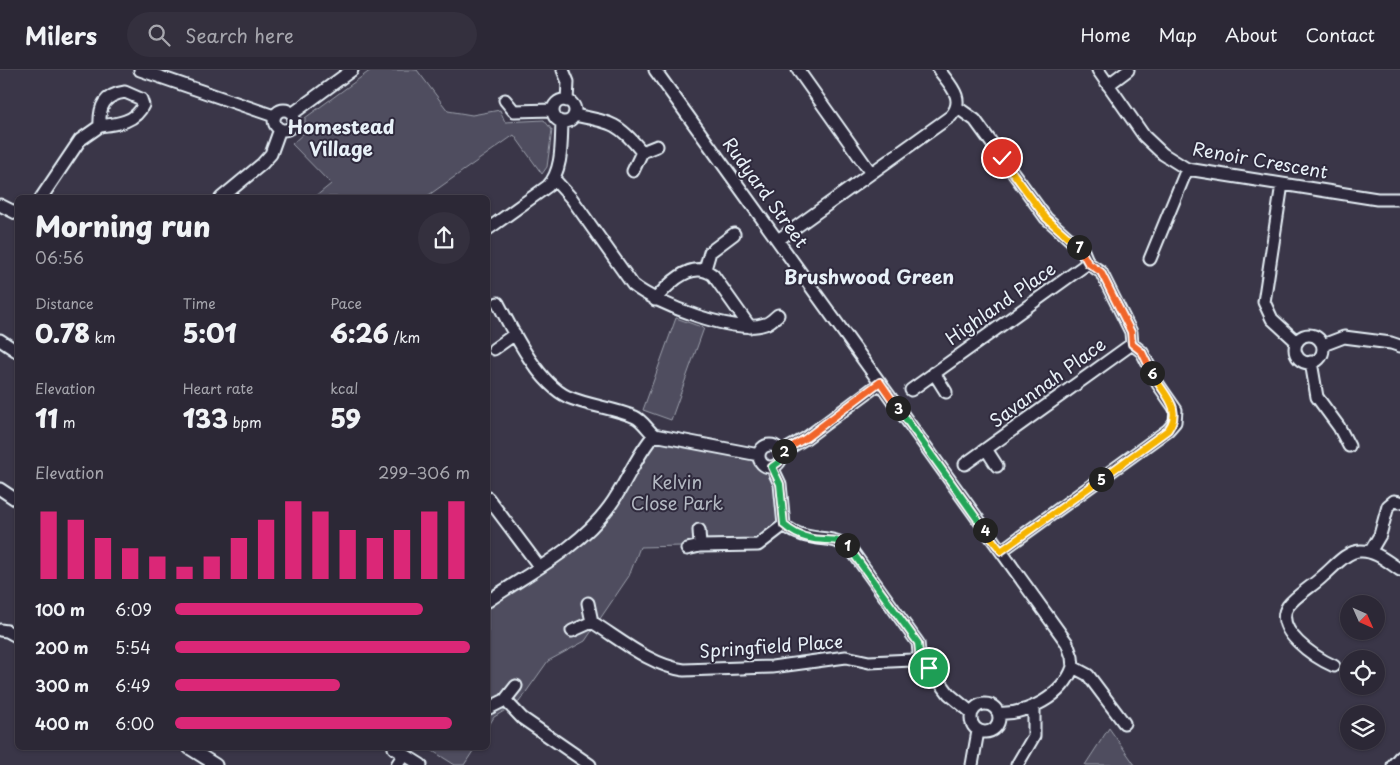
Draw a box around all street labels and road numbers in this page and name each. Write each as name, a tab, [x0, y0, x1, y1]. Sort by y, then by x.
street label: Rudyard Street	[717, 131, 816, 253]
street label: Renoir Crescent	[1190, 134, 1330, 185]
street label: Highland Place	[940, 255, 1061, 351]
street label: Savannah Place	[983, 330, 1111, 433]
street label: Springfield Place	[698, 627, 844, 664]

